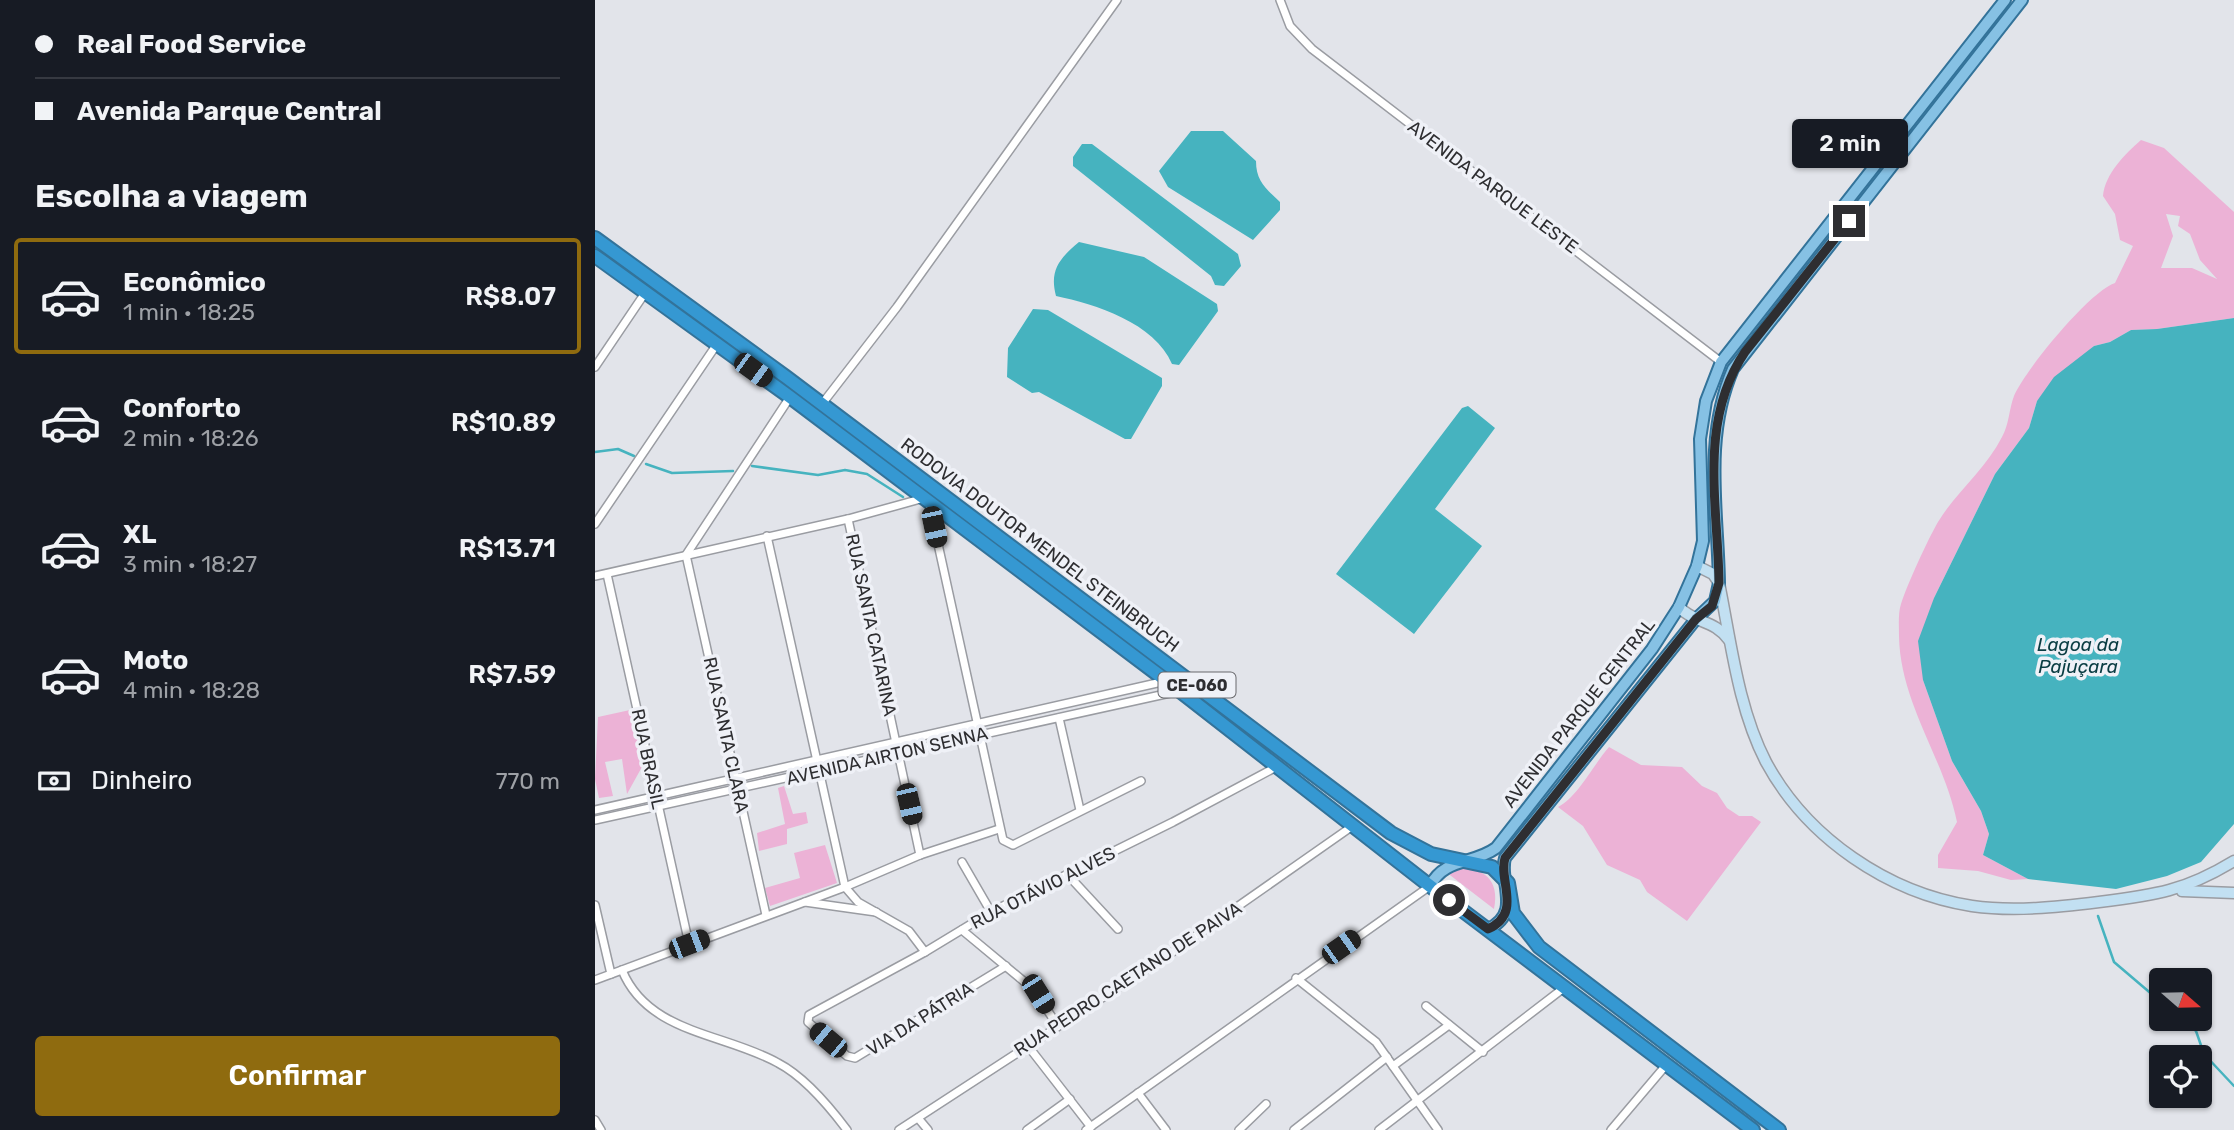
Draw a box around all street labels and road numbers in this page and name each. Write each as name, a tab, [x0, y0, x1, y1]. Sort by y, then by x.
street label: AVENIDA PARQUE LESTE	[1403, 116, 1583, 258]
street label: RODOVIA DOUTOR MENDEL STEINBRUCH	[896, 433, 1184, 657]
street label: RUA SANTA CATARINA	[841, 532, 901, 718]
street label: AVENIDA PARQUE CENTRAL	[1498, 614, 1660, 812]
street label: RUA SANTA CLARA	[699, 655, 753, 815]
road number: CE-060	[1159, 672, 1235, 698]
street label: RUA BRASIL	[627, 707, 669, 811]
street label: AVENIDA AIRTON SENNA	[784, 722, 990, 790]
street label: RUA OTÁVIO ALVES	[967, 842, 1119, 934]
street label: RUA PEDRO CAETANO DE PAIVA	[1010, 897, 1246, 1061]
street label: VIA DA PÁTRIA	[863, 977, 977, 1061]

